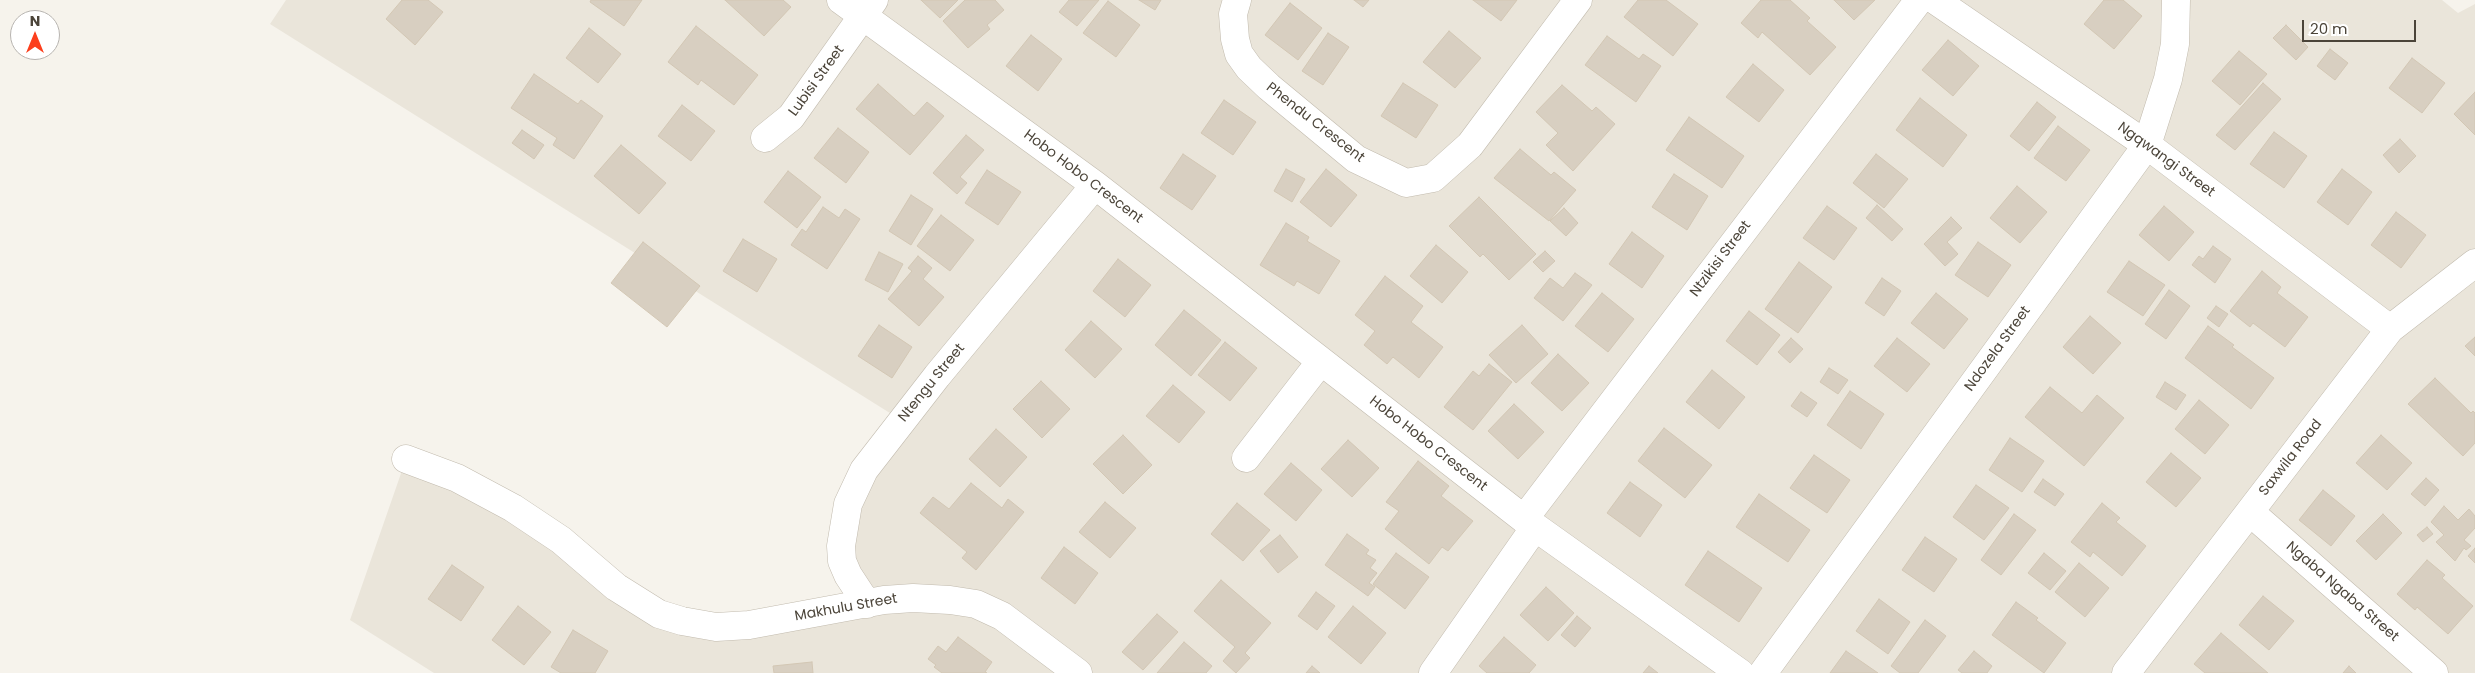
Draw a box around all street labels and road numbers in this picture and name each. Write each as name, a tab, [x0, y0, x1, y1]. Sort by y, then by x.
street label: Lubisi Street	[786, 42, 848, 120]
street label: Phendu Crescent	[1263, 79, 1367, 167]
street label: Ngqwangi Street	[2114, 119, 2218, 201]
street label: Hobo Hobo Crescent	[1020, 127, 1146, 227]
street label: Ntzikisi Street	[1687, 218, 1755, 300]
street label: Ndozela Street	[1962, 303, 2034, 395]
street label: Ntengu Street	[895, 341, 969, 425]
street label: Hobo Hobo Crescent	[1366, 393, 1490, 495]
street label: Saxwila Road	[2256, 416, 2326, 500]
street label: Ngaba Ngaba Street	[2282, 538, 2402, 646]
street label: Makhulu Street	[793, 591, 899, 625]

